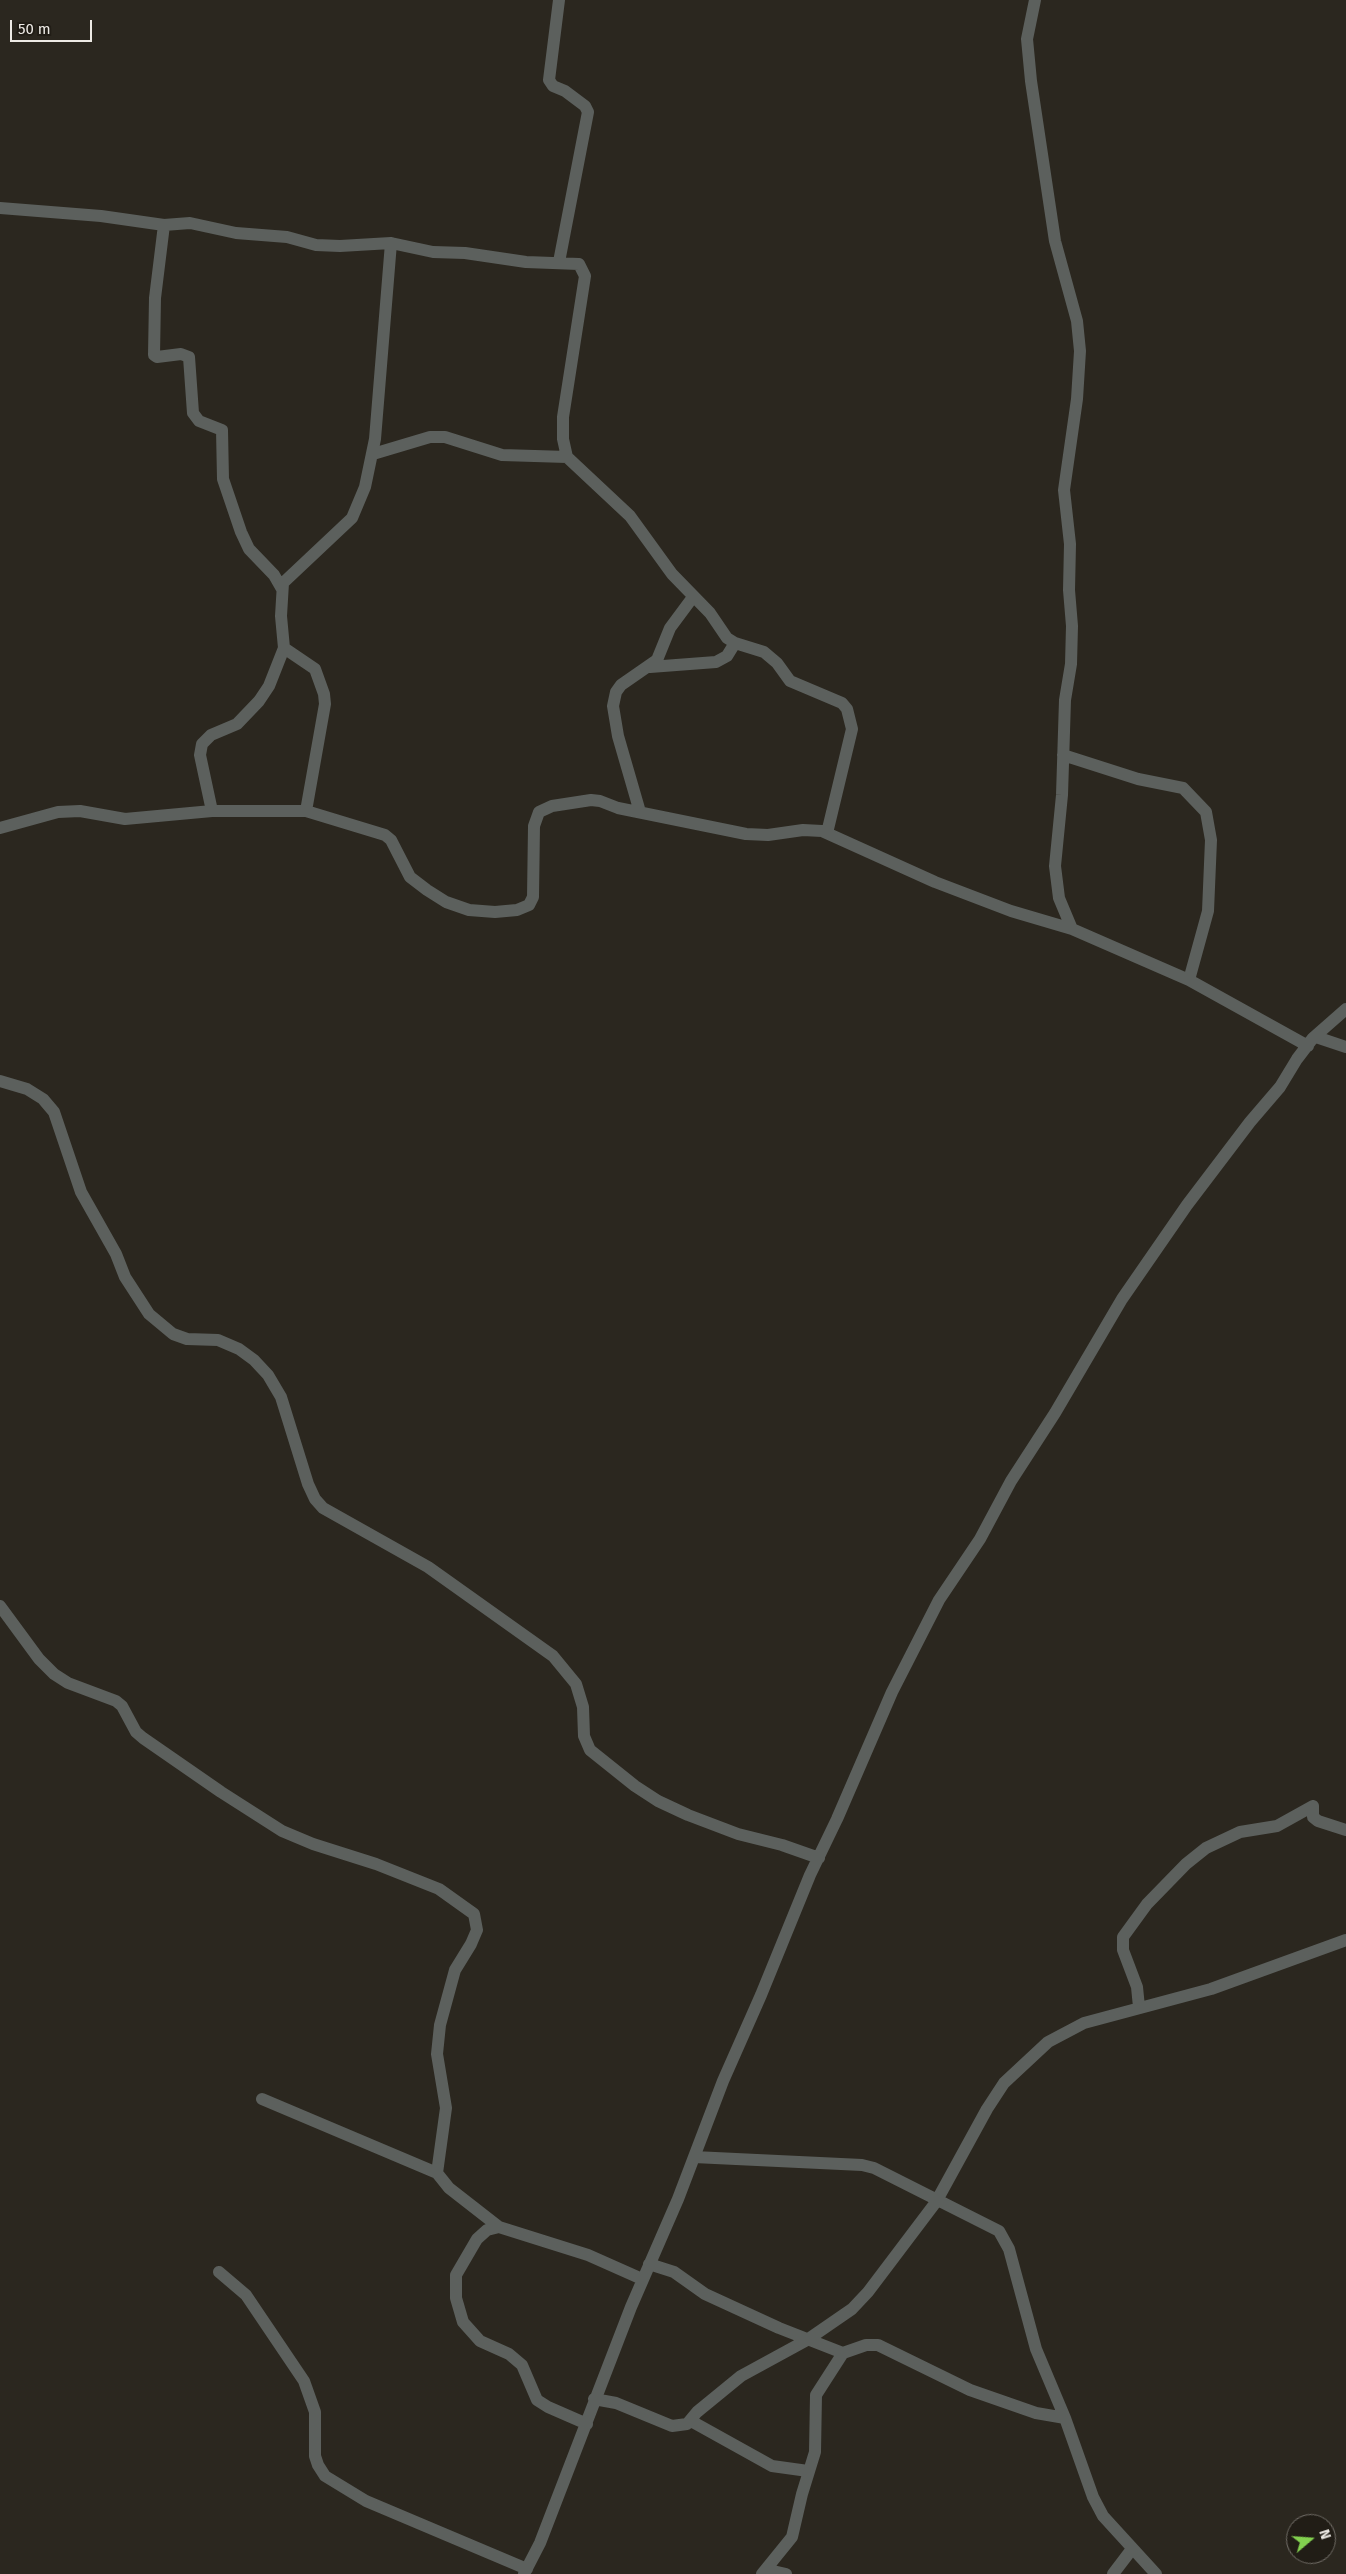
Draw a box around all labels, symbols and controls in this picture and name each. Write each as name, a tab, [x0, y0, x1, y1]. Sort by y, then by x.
scale bar	[12, 10, 95, 42]
text: 50 m	[18, 20, 51, 38]
north arrow	[1286, 2514, 1336, 2564]
text: N	[1315, 2527, 1334, 2542]

